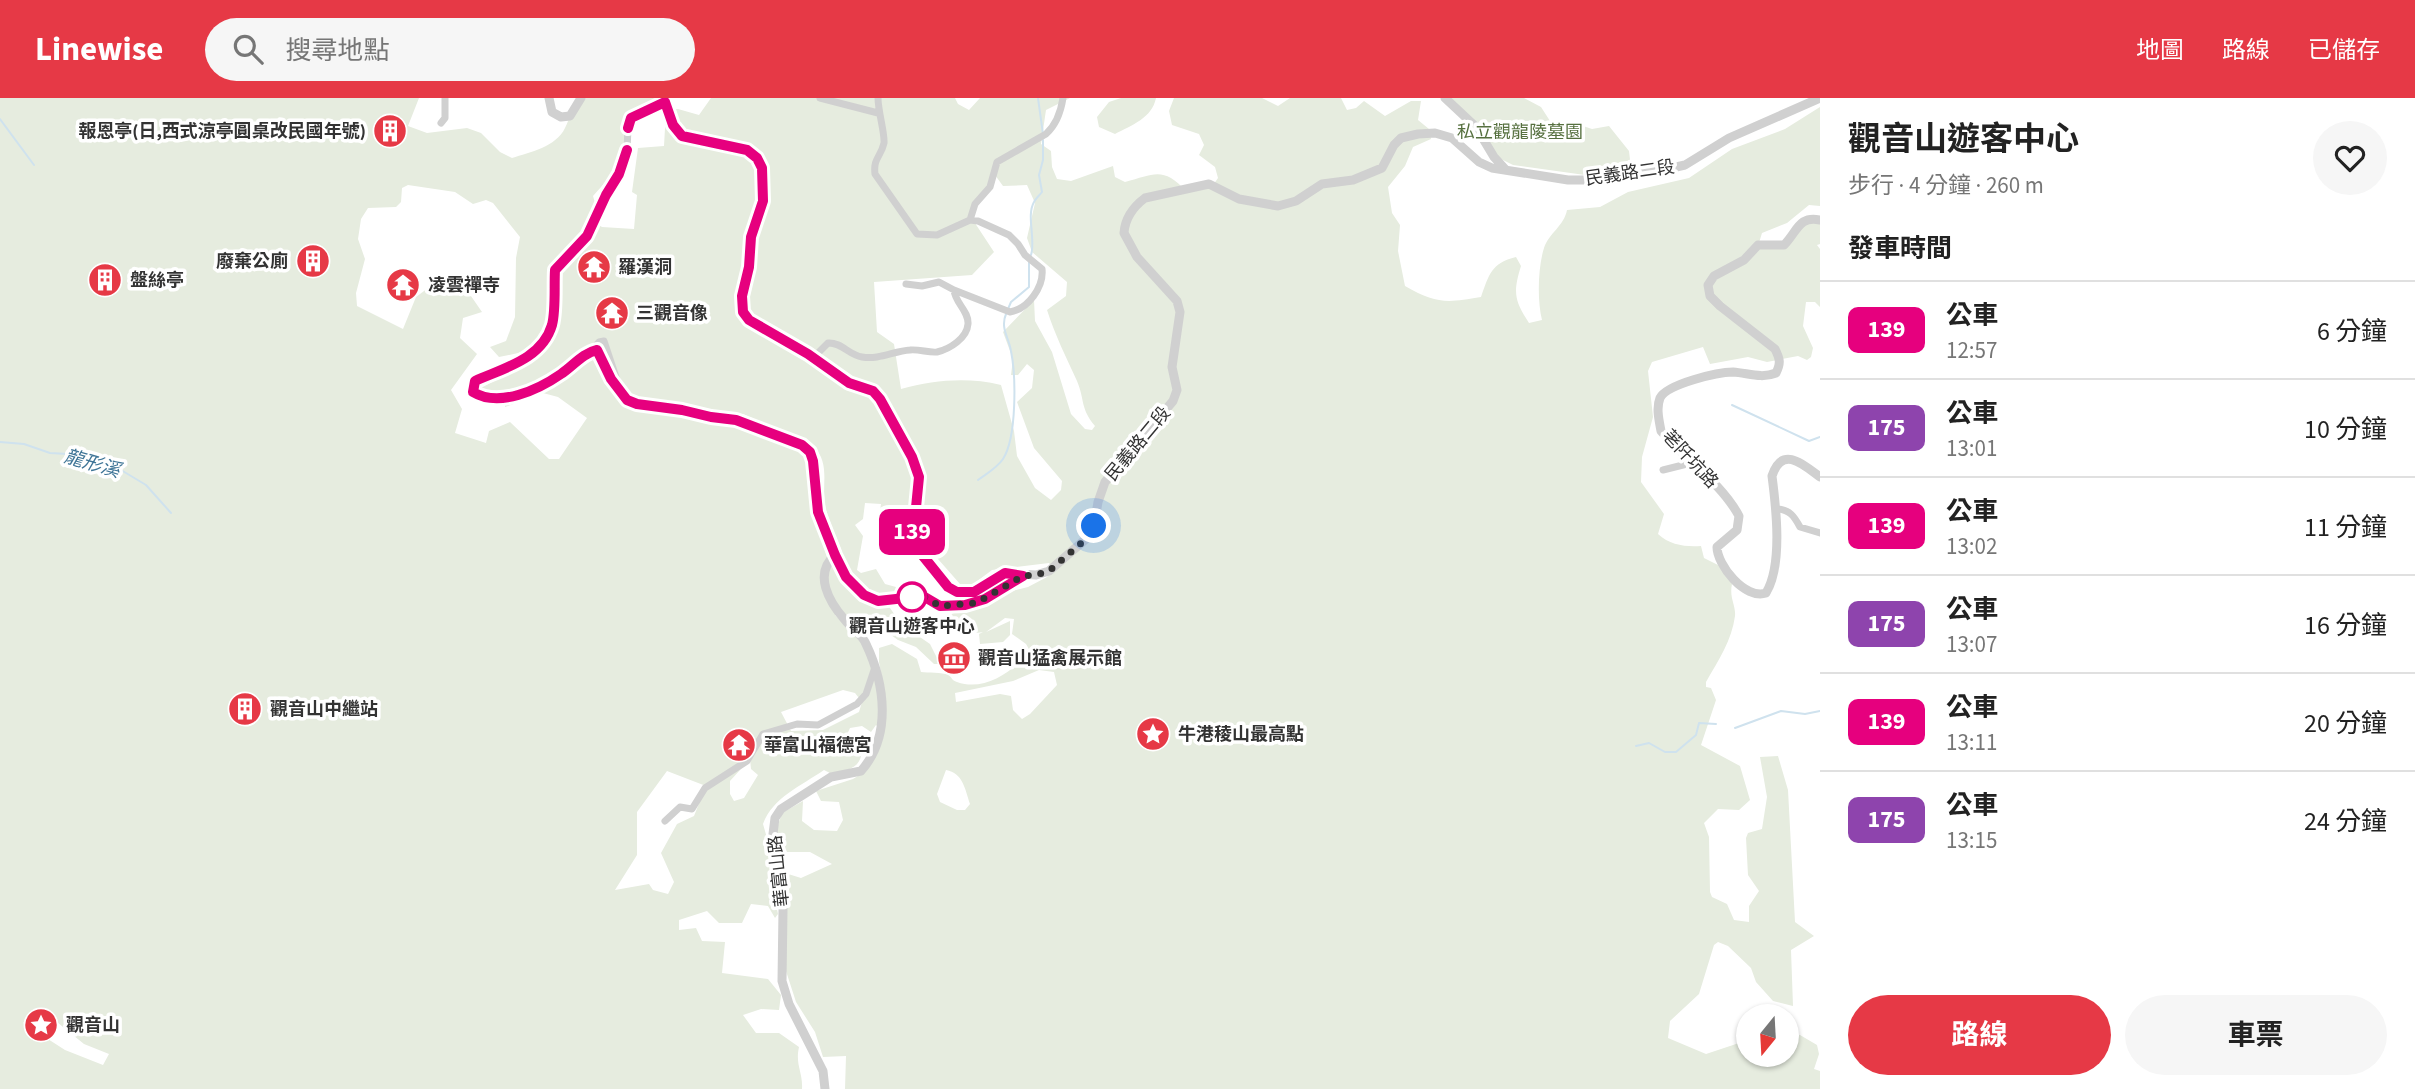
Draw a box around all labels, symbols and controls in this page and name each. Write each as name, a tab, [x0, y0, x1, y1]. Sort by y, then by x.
search box	[205, 18, 695, 81]
text: Linewise	[35, 26, 163, 73]
icon: search	[229, 30, 267, 68]
text: 搜尋地點	[285, 32, 389, 69]
text: 地圖	[2136, 33, 2184, 68]
text: 路線	[2222, 33, 2270, 68]
text: 已儲存	[2308, 33, 2380, 68]
building icon: 報恩亭(日,西式涼亭圓桌改民國年號)	[371, 112, 409, 150]
text: 觀音山遊客中心	[1848, 116, 2079, 163]
place label: 報恩亭(日,西式涼亭圓桌改民國年號)	[78, 119, 366, 144]
park label: 私立觀龍陵墓園	[1457, 120, 1583, 145]
button: heart	[2313, 121, 2387, 195]
street label: 民義路二段	[1584, 154, 1676, 192]
text: 步行 · 4 分鐘 · 260 m	[1848, 169, 2044, 202]
text: 發車時間	[1848, 230, 1952, 267]
building icon: 廢棄公廁	[294, 242, 332, 280]
temple icon: 羅漢洞	[575, 248, 613, 286]
place label: 廢棄公廁	[216, 249, 288, 274]
place label: 羅漢洞	[618, 255, 672, 280]
building icon: 盤絲亭	[86, 261, 124, 299]
temple icon: 凌雲禪寺	[384, 266, 422, 304]
place label: 盤絲亭	[130, 268, 184, 293]
place label: 凌雲禪寺	[428, 273, 500, 298]
temple icon: 三觀音像	[593, 294, 631, 332]
text: 公車	[1946, 297, 1998, 334]
place label: 三觀音像	[636, 301, 708, 326]
text: 139	[1867, 312, 1906, 347]
text: 6 分鐘	[2317, 313, 2387, 350]
text: 12:57	[1946, 334, 1997, 367]
text: 公車	[1946, 395, 1998, 432]
street label: 民義路二段	[1099, 401, 1177, 487]
text: 175	[1867, 410, 1906, 445]
text: 10 分鐘	[2304, 411, 2387, 448]
street label: 荖阡坑路	[1656, 424, 1724, 494]
text: 13:01	[1946, 432, 1997, 465]
water label: 龍形溪	[61, 443, 126, 486]
text: 公車	[1946, 493, 1998, 530]
your location	[1076, 508, 1111, 543]
text: 139	[1867, 508, 1906, 543]
line badge: 139	[872, 509, 952, 555]
text: 11 分鐘	[2304, 509, 2387, 546]
text: 139	[893, 514, 931, 549]
text: 13:02	[1946, 530, 1997, 563]
marker: 觀音山遊客中心	[897, 582, 927, 612]
text: 公車	[1946, 591, 1998, 628]
text: 175	[1867, 606, 1906, 641]
text: 16 分鐘	[2304, 607, 2387, 644]
place label: 觀音山遊客中心	[849, 614, 975, 639]
text: 13:07	[1946, 628, 1997, 661]
museum icon: 觀音山猛禽展示館	[935, 639, 973, 677]
place label: 觀音山猛禽展示館	[978, 646, 1122, 671]
text: 公車	[1946, 689, 1998, 726]
building icon: 觀音山中繼站	[226, 690, 264, 728]
place label: 觀音山中繼站	[270, 697, 378, 722]
text: 139	[1867, 704, 1906, 739]
text: 20 分鐘	[2304, 705, 2387, 742]
place icon: 牛港稜山最高點	[1134, 715, 1172, 753]
place label: 牛港稜山最高點	[1178, 722, 1304, 747]
temple icon: 華富山福德宮	[720, 726, 758, 764]
text: 13:11	[1946, 726, 1997, 759]
place label: 華富山福德宮	[764, 733, 872, 758]
text: 公車	[1946, 787, 1998, 824]
text: 175	[1867, 802, 1906, 837]
text: 24 分鐘	[2304, 803, 2387, 840]
text: 13:15	[1946, 824, 1997, 857]
street label: 華富山路	[763, 834, 795, 908]
button: 路線	[1848, 995, 2111, 1075]
button: 車票	[2125, 995, 2387, 1075]
north arrow	[1736, 1004, 1799, 1068]
map controls	[1736, 1004, 1799, 1067]
place icon: 觀音山	[22, 1006, 60, 1044]
place label: 觀音山	[66, 1013, 120, 1038]

